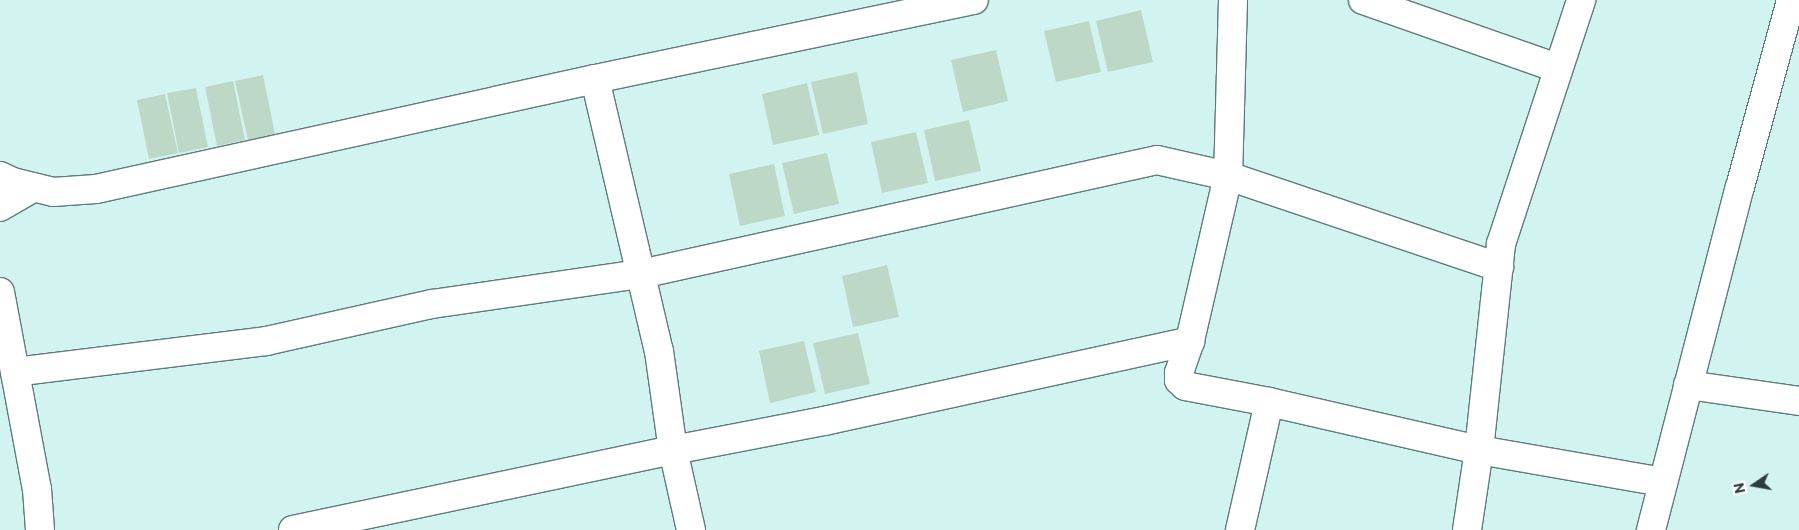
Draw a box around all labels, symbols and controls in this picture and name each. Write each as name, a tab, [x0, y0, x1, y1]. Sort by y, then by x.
north arrow	[1729, 460, 1779, 510]
text: N	[1729, 481, 1748, 495]

